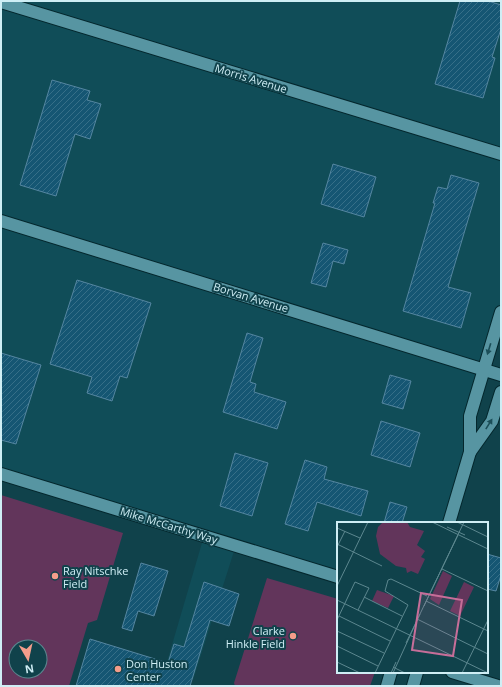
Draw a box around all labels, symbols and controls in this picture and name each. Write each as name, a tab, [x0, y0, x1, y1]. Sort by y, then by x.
street label: Morris Avenue	[213, 60, 289, 96]
street label: Borvan Avenue	[212, 278, 290, 316]
one-way arrow	[486, 343, 492, 355]
one-way arrow	[486, 418, 493, 430]
street label: Mike McCarthy Way	[119, 503, 220, 547]
inset map	[337, 522, 488, 673]
place label: Ray Nitschke Field	[63, 563, 128, 591]
marker: Ray Nitschke Field	[50, 571, 60, 581]
place label: Clarke Hinkle Field	[226, 623, 285, 651]
marker: Clarke Hinkle Field	[288, 631, 298, 641]
north arrow	[8, 639, 48, 679]
place label: Don Huston Center	[126, 656, 188, 684]
text: N	[24, 661, 35, 677]
marker: Don Huston Center	[113, 664, 123, 674]

